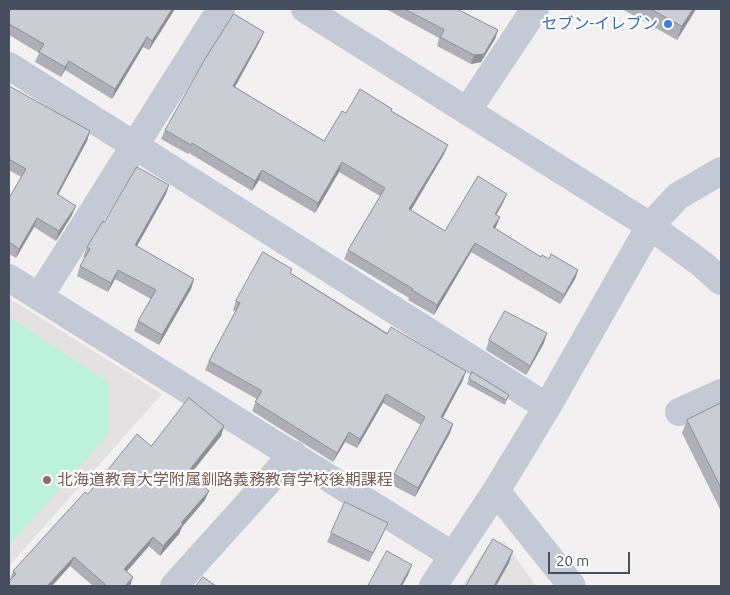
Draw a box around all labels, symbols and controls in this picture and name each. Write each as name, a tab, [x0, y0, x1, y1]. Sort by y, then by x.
place label: セブン-イレブン	[541, 14, 658, 34]
marker: セブン-イレブン	[662, 18, 674, 30]
place label: 北海道教育大学附属釧路義務教育学校後期課程	[57, 470, 393, 490]
marker: 北海道教育大学附属釧路義務教育学校後期課程	[41, 474, 53, 486]
scale bar	[550, 542, 632, 574]
text: 20 m	[556, 552, 589, 569]

